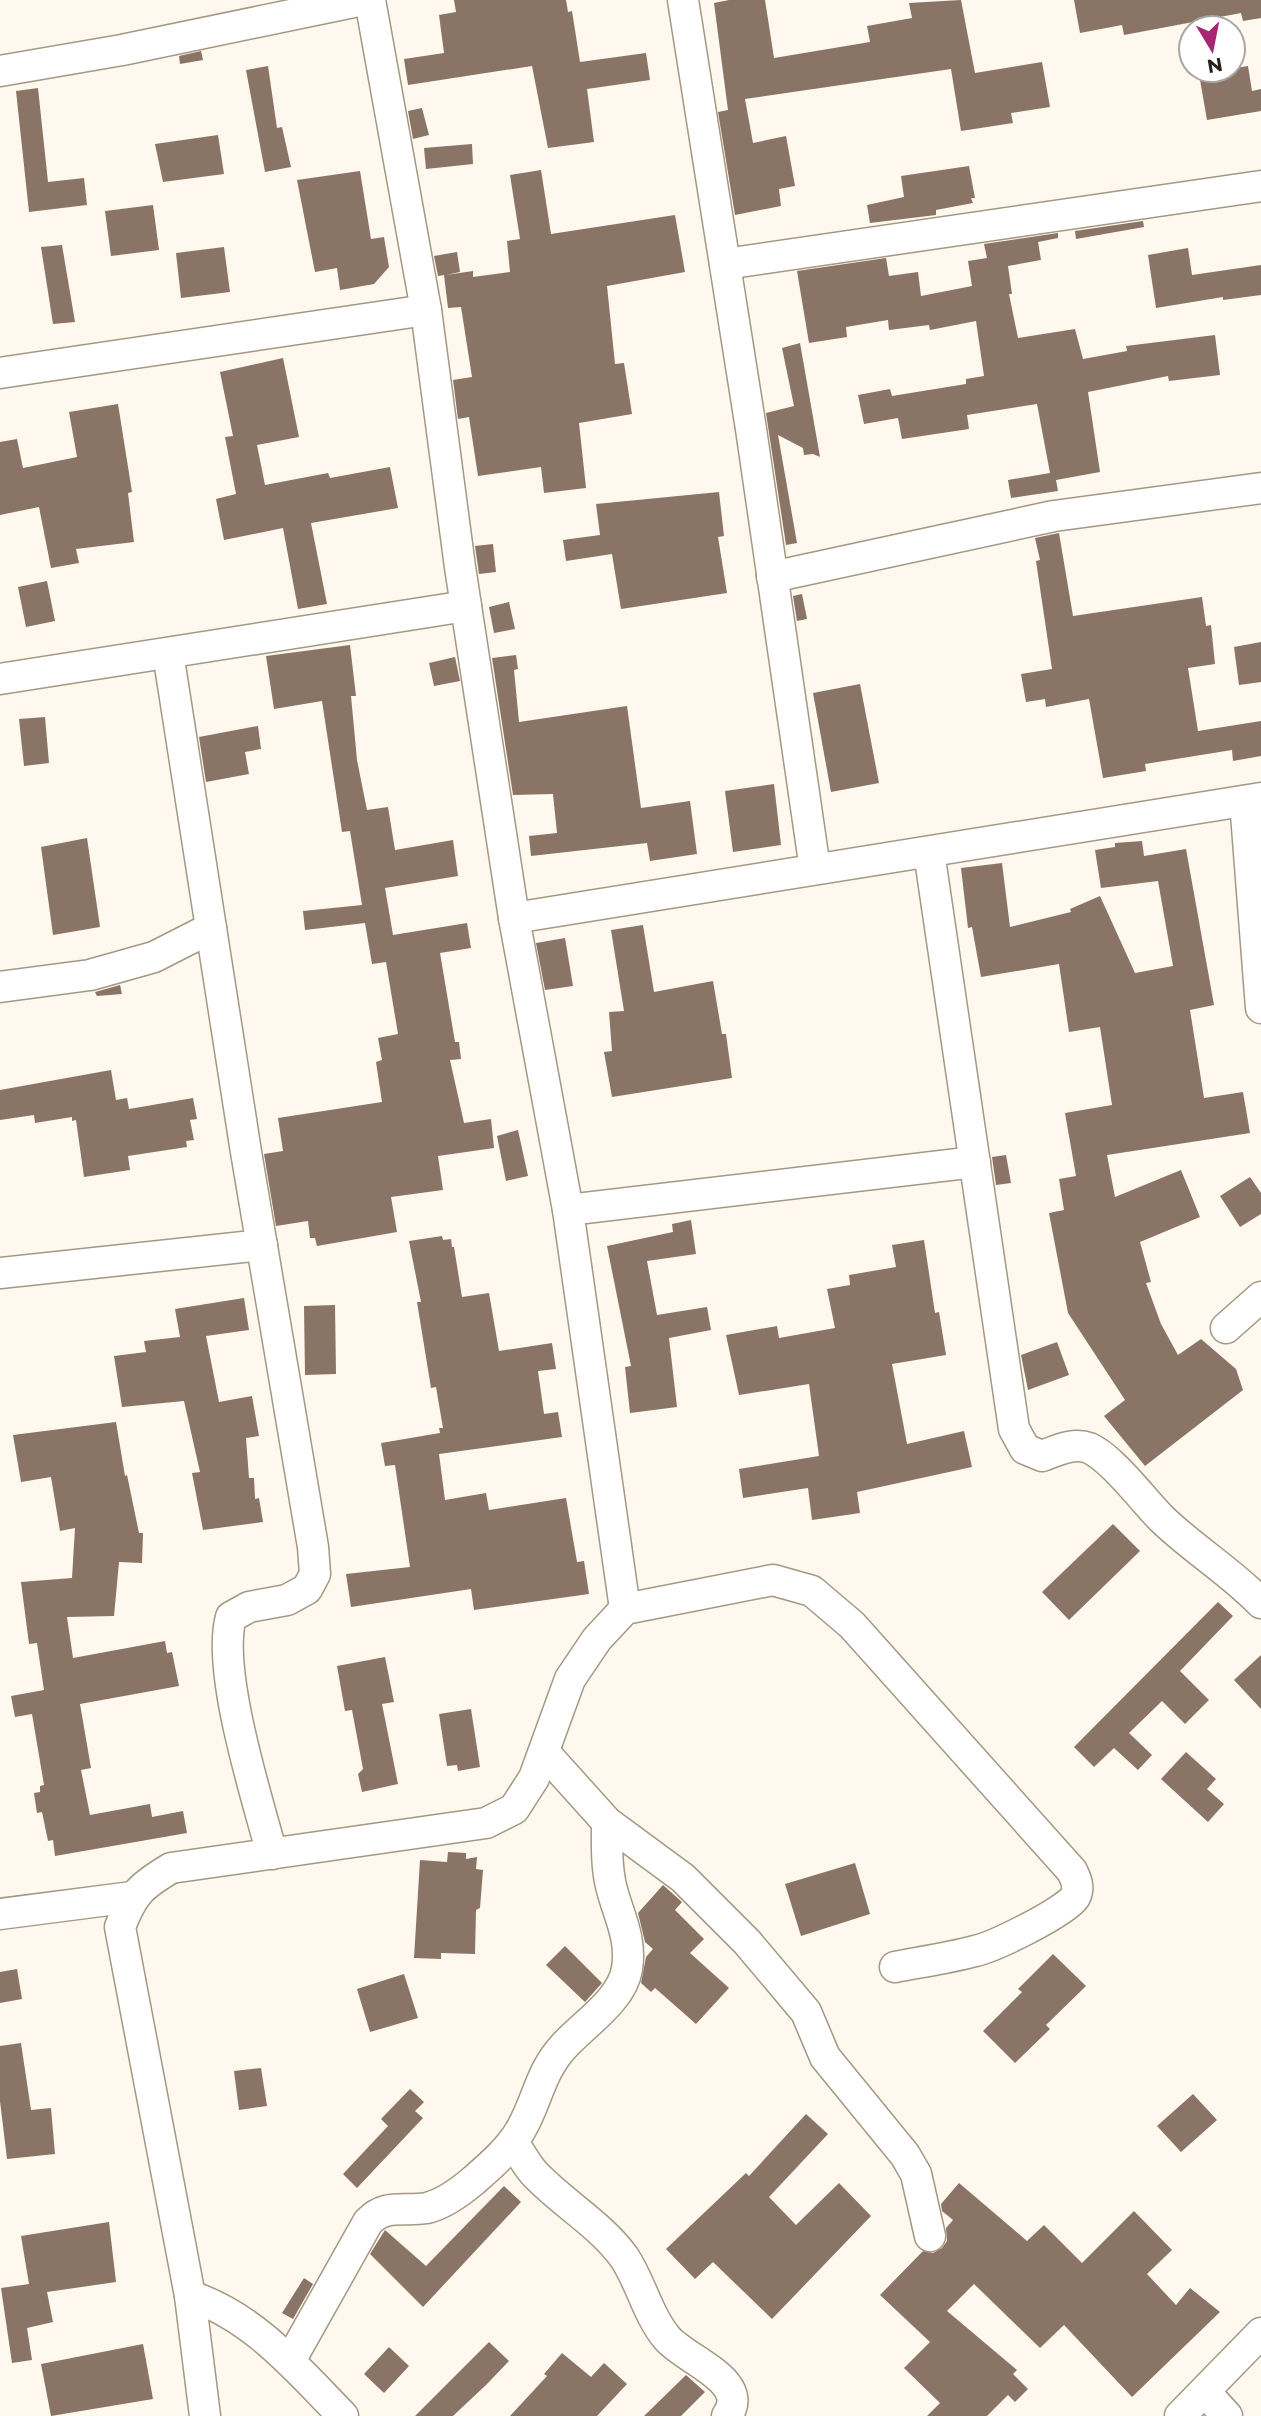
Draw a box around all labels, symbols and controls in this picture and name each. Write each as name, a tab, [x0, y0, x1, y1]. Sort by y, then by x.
north arrow	[1177, 14, 1247, 84]
text: N	[1205, 53, 1224, 78]

